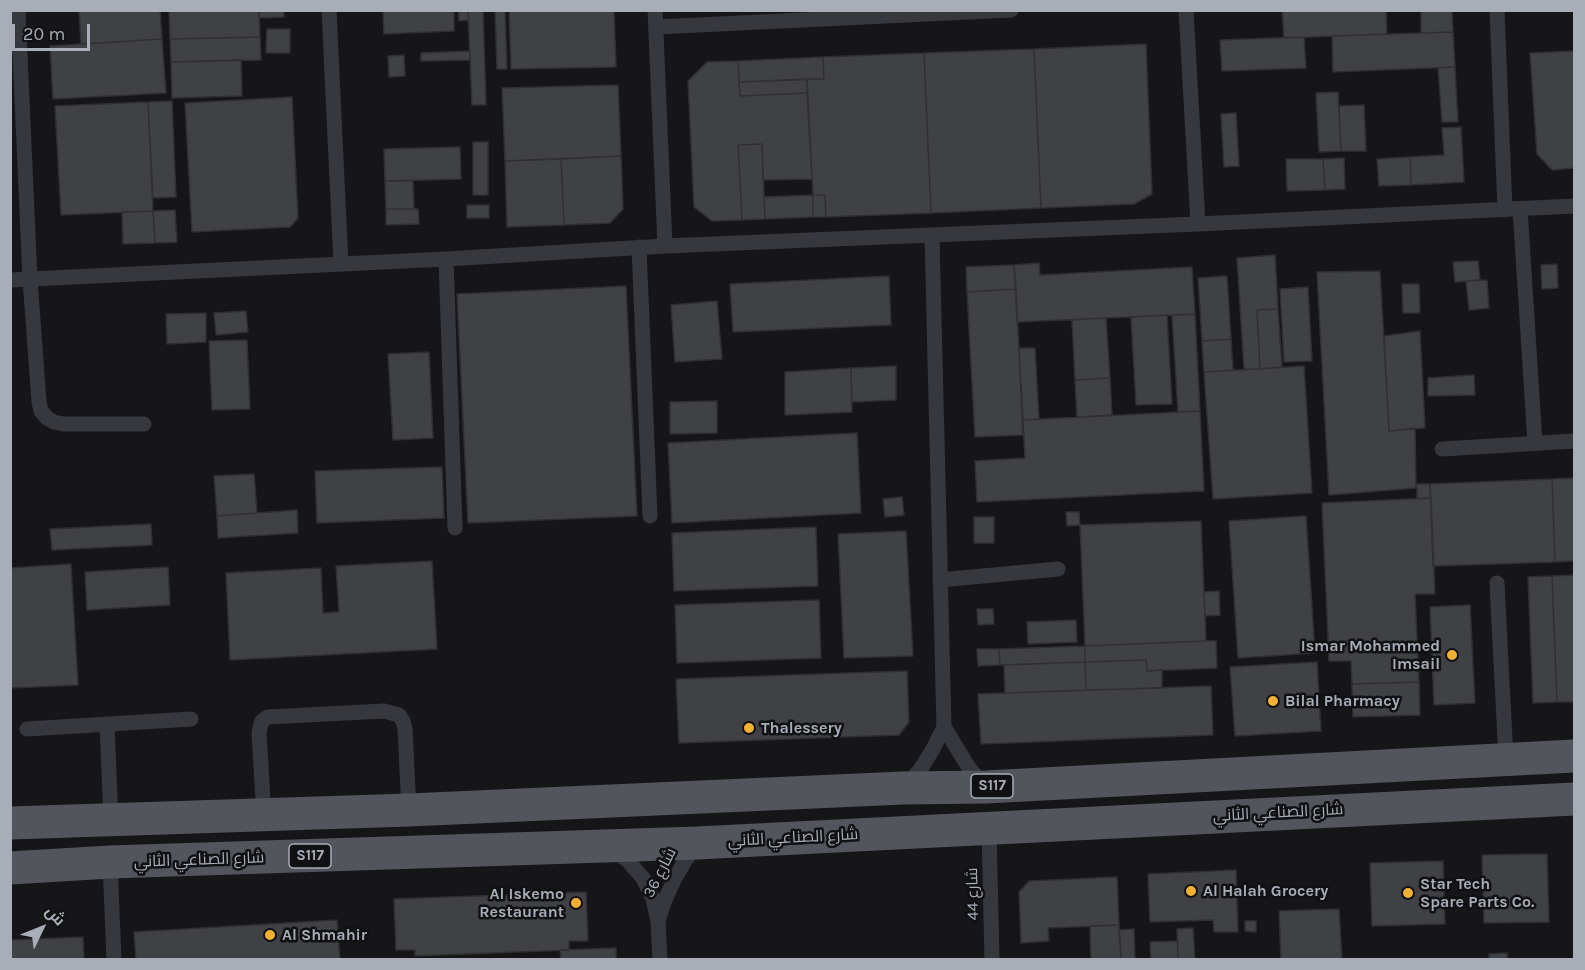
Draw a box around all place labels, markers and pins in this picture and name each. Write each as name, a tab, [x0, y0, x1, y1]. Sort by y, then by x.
place label: Ismar Mohammed Imsail	[1301, 636, 1440, 674]
marker: Ismar Mohammed Imsail	[1445, 648, 1459, 662]
place label: Bilal Pharmacy	[1285, 691, 1400, 711]
marker: Bilal Pharmacy	[1266, 694, 1280, 708]
place label: Thalessery	[761, 718, 842, 738]
marker: Thalessery	[742, 721, 756, 735]
place label: Star Tech Spare Parts Co.	[1420, 874, 1534, 912]
place label: Al Halah Grocery	[1203, 881, 1328, 901]
place label: Al Iskemo Restaurant	[479, 884, 564, 922]
marker: Al Halah Grocery	[1184, 884, 1198, 898]
marker: Star Tech Spare Parts Co.	[1401, 886, 1415, 900]
marker: Al Iskemo Restaurant	[569, 896, 583, 910]
place label: Al Shmahir	[282, 925, 367, 945]
marker: Al Shmahir	[263, 928, 277, 942]

